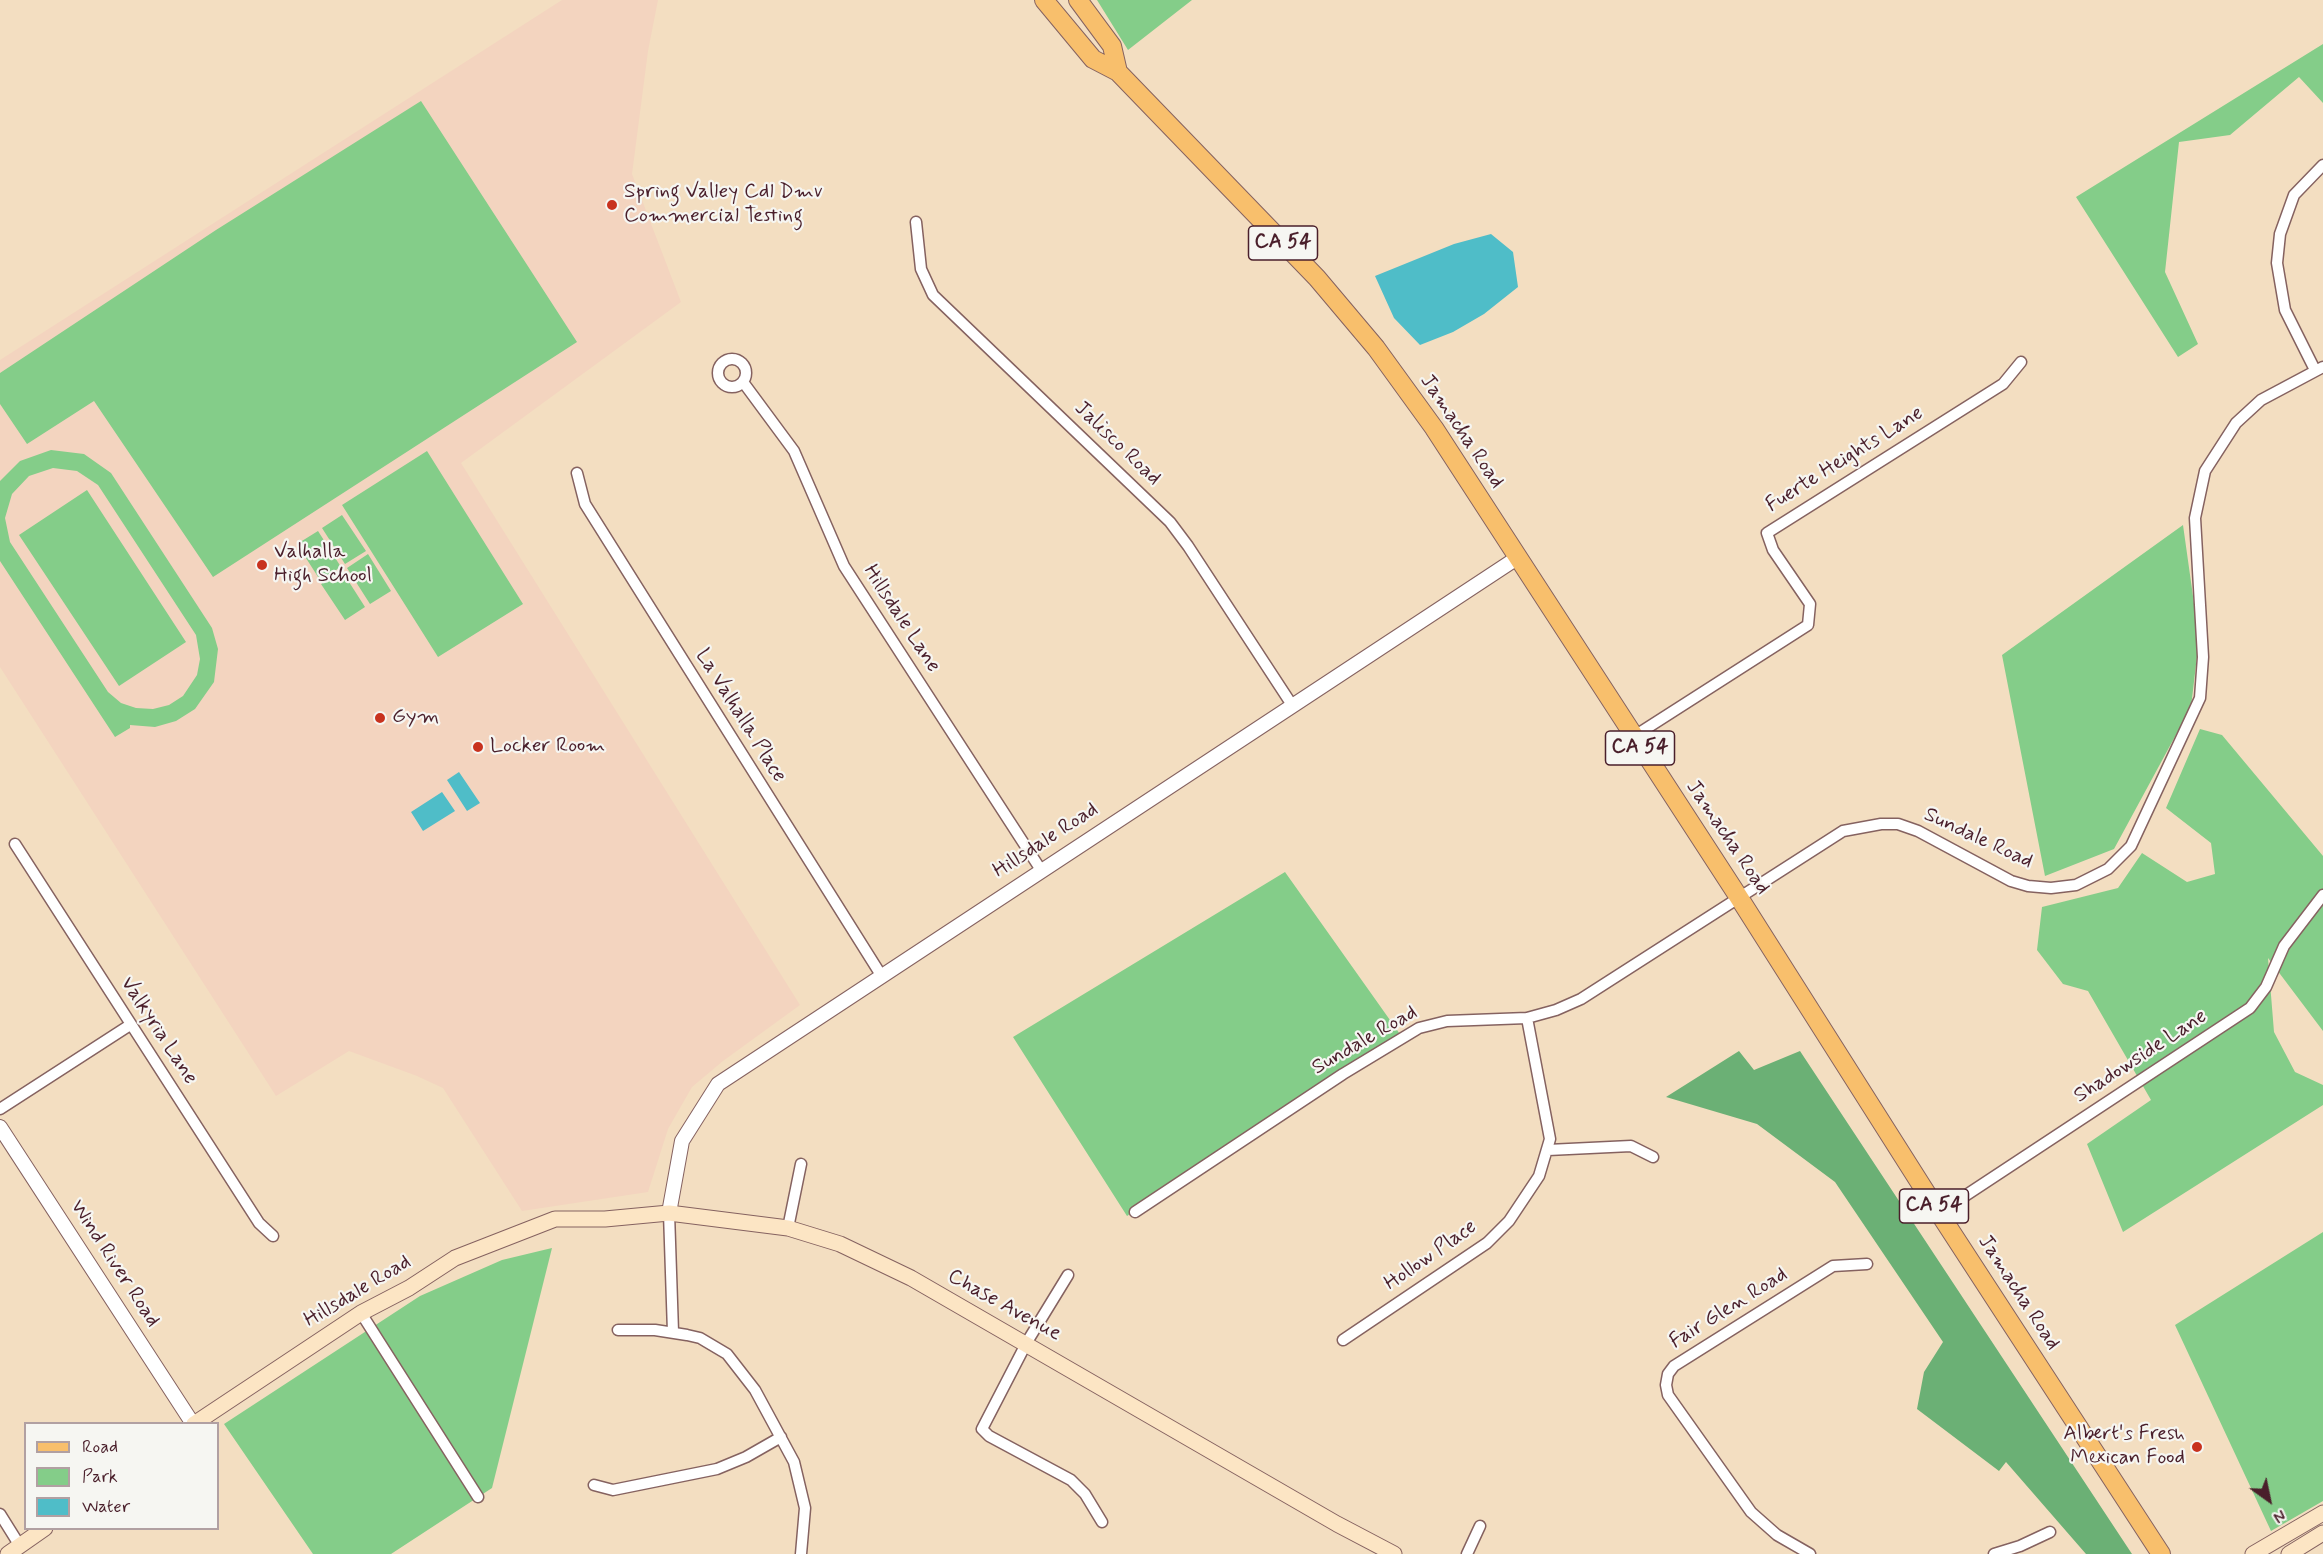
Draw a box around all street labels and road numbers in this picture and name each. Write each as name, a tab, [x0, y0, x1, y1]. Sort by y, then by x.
road number: CA 54	[1248, 226, 1318, 260]
street label: Jamacha Road	[1414, 370, 1508, 494]
street label: Jalisco Road	[1068, 396, 1166, 492]
street label: Fuerte Heights Lane	[1762, 401, 1928, 519]
street label: Hillsdale Lane	[857, 560, 945, 678]
street label: La Valhalla Place	[689, 645, 791, 787]
road number: CA 54	[1606, 731, 1674, 765]
street label: Jamacha Road	[1680, 776, 1774, 900]
street label: Hillsdale Road	[989, 798, 1103, 884]
street label: Sundale Road	[1919, 803, 2037, 875]
street label: Valkyria Lane	[114, 972, 202, 1090]
street label: Sundale Road	[1308, 1001, 1422, 1081]
street label: Shadowside Lane	[2070, 1005, 2212, 1109]
road number: CA 54	[1900, 1189, 1968, 1223]
street label: Wind River Road	[64, 1196, 164, 1332]
street label: Hollow Place	[1380, 1215, 1482, 1297]
street label: Jamacha Road	[1971, 1231, 2065, 1355]
street label: Hillsdale Road	[300, 1250, 416, 1334]
street label: Fair Glen Road	[1665, 1263, 1793, 1355]
street label: Chase Avenue	[943, 1264, 1065, 1348]

